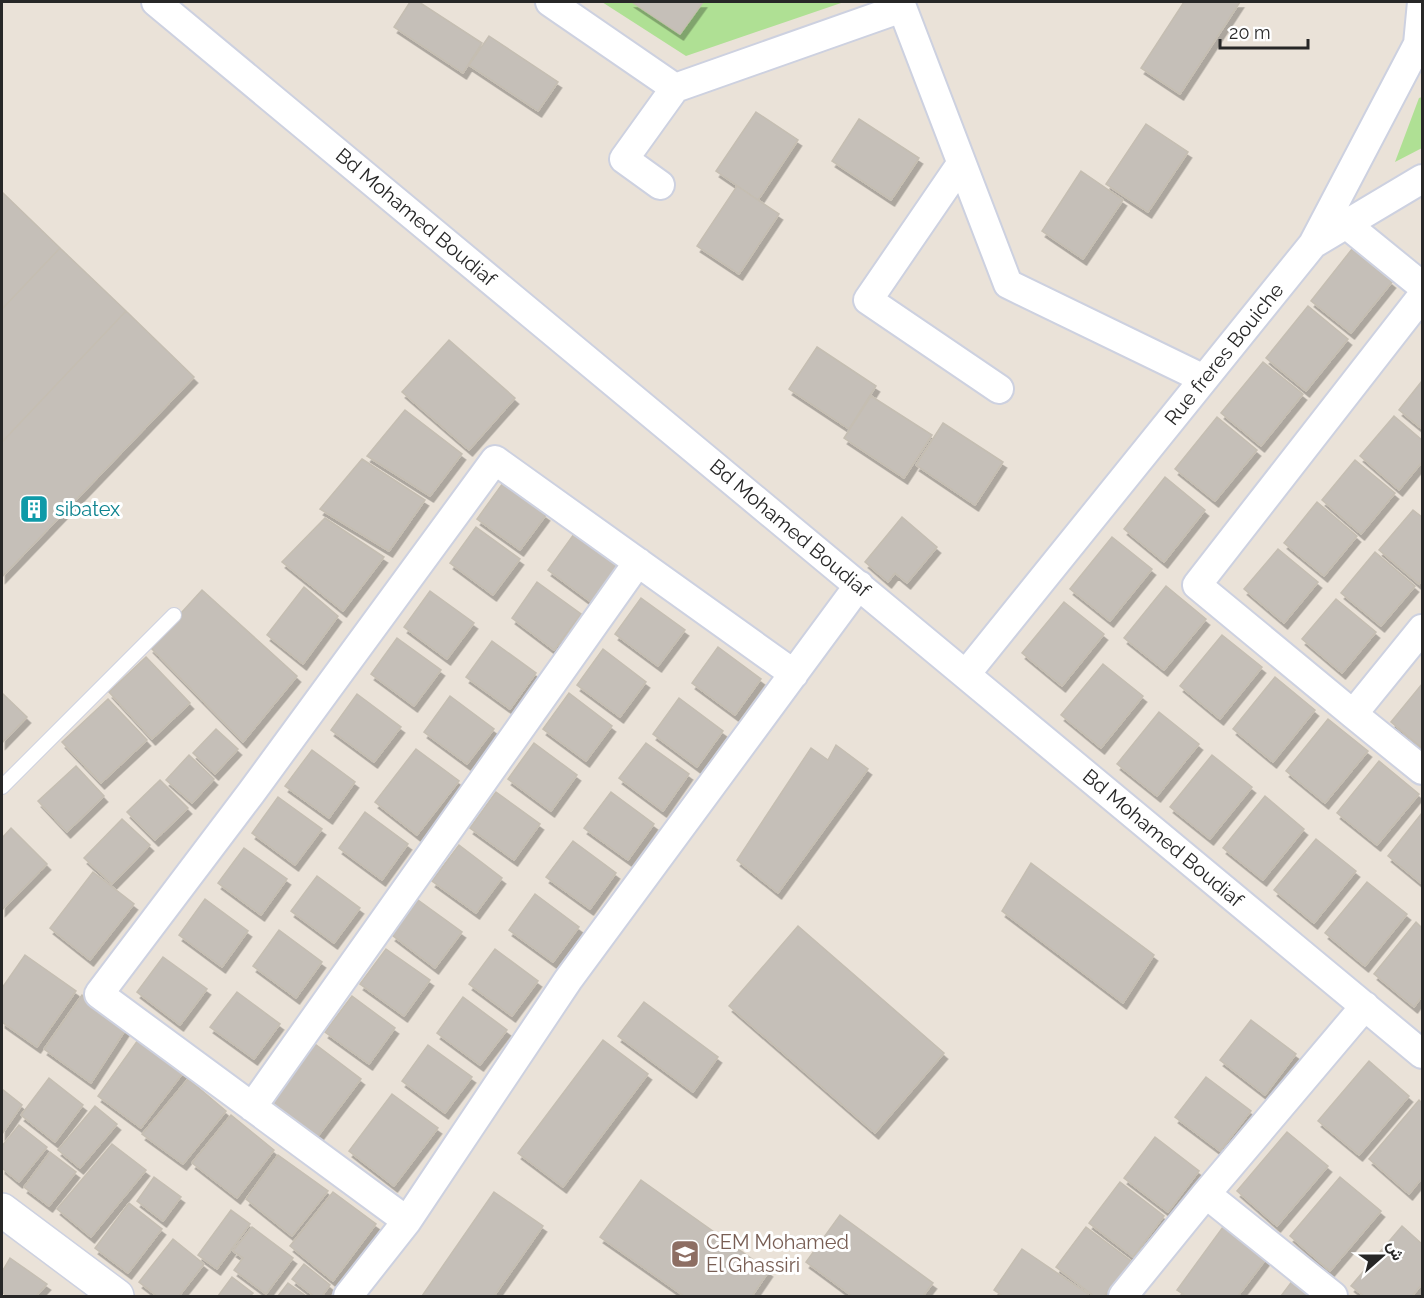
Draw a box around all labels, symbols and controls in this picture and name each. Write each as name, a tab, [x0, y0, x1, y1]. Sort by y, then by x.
scale bar	[1220, 12, 1308, 50]
text: 20 m	[1229, 22, 1271, 43]
street label: Bd Mohamed Boudiaf	[331, 143, 502, 292]
street label: Rue freres Bouiche	[1159, 278, 1289, 430]
street label: Bd Mohamed Boudiaf	[705, 454, 876, 603]
building icon: sibatex	[18, 493, 50, 525]
place label: sibatex	[55, 497, 120, 521]
street label: Bd Mohamed Boudiaf	[1078, 764, 1249, 913]
north arrow	[1352, 1226, 1412, 1286]
place label: CEM Mohamed El Ghassiri	[706, 1230, 849, 1277]
school or university icon: CEM Mohamed El Ghassiri	[669, 1238, 701, 1270]
text: ش	[1383, 1238, 1408, 1263]

